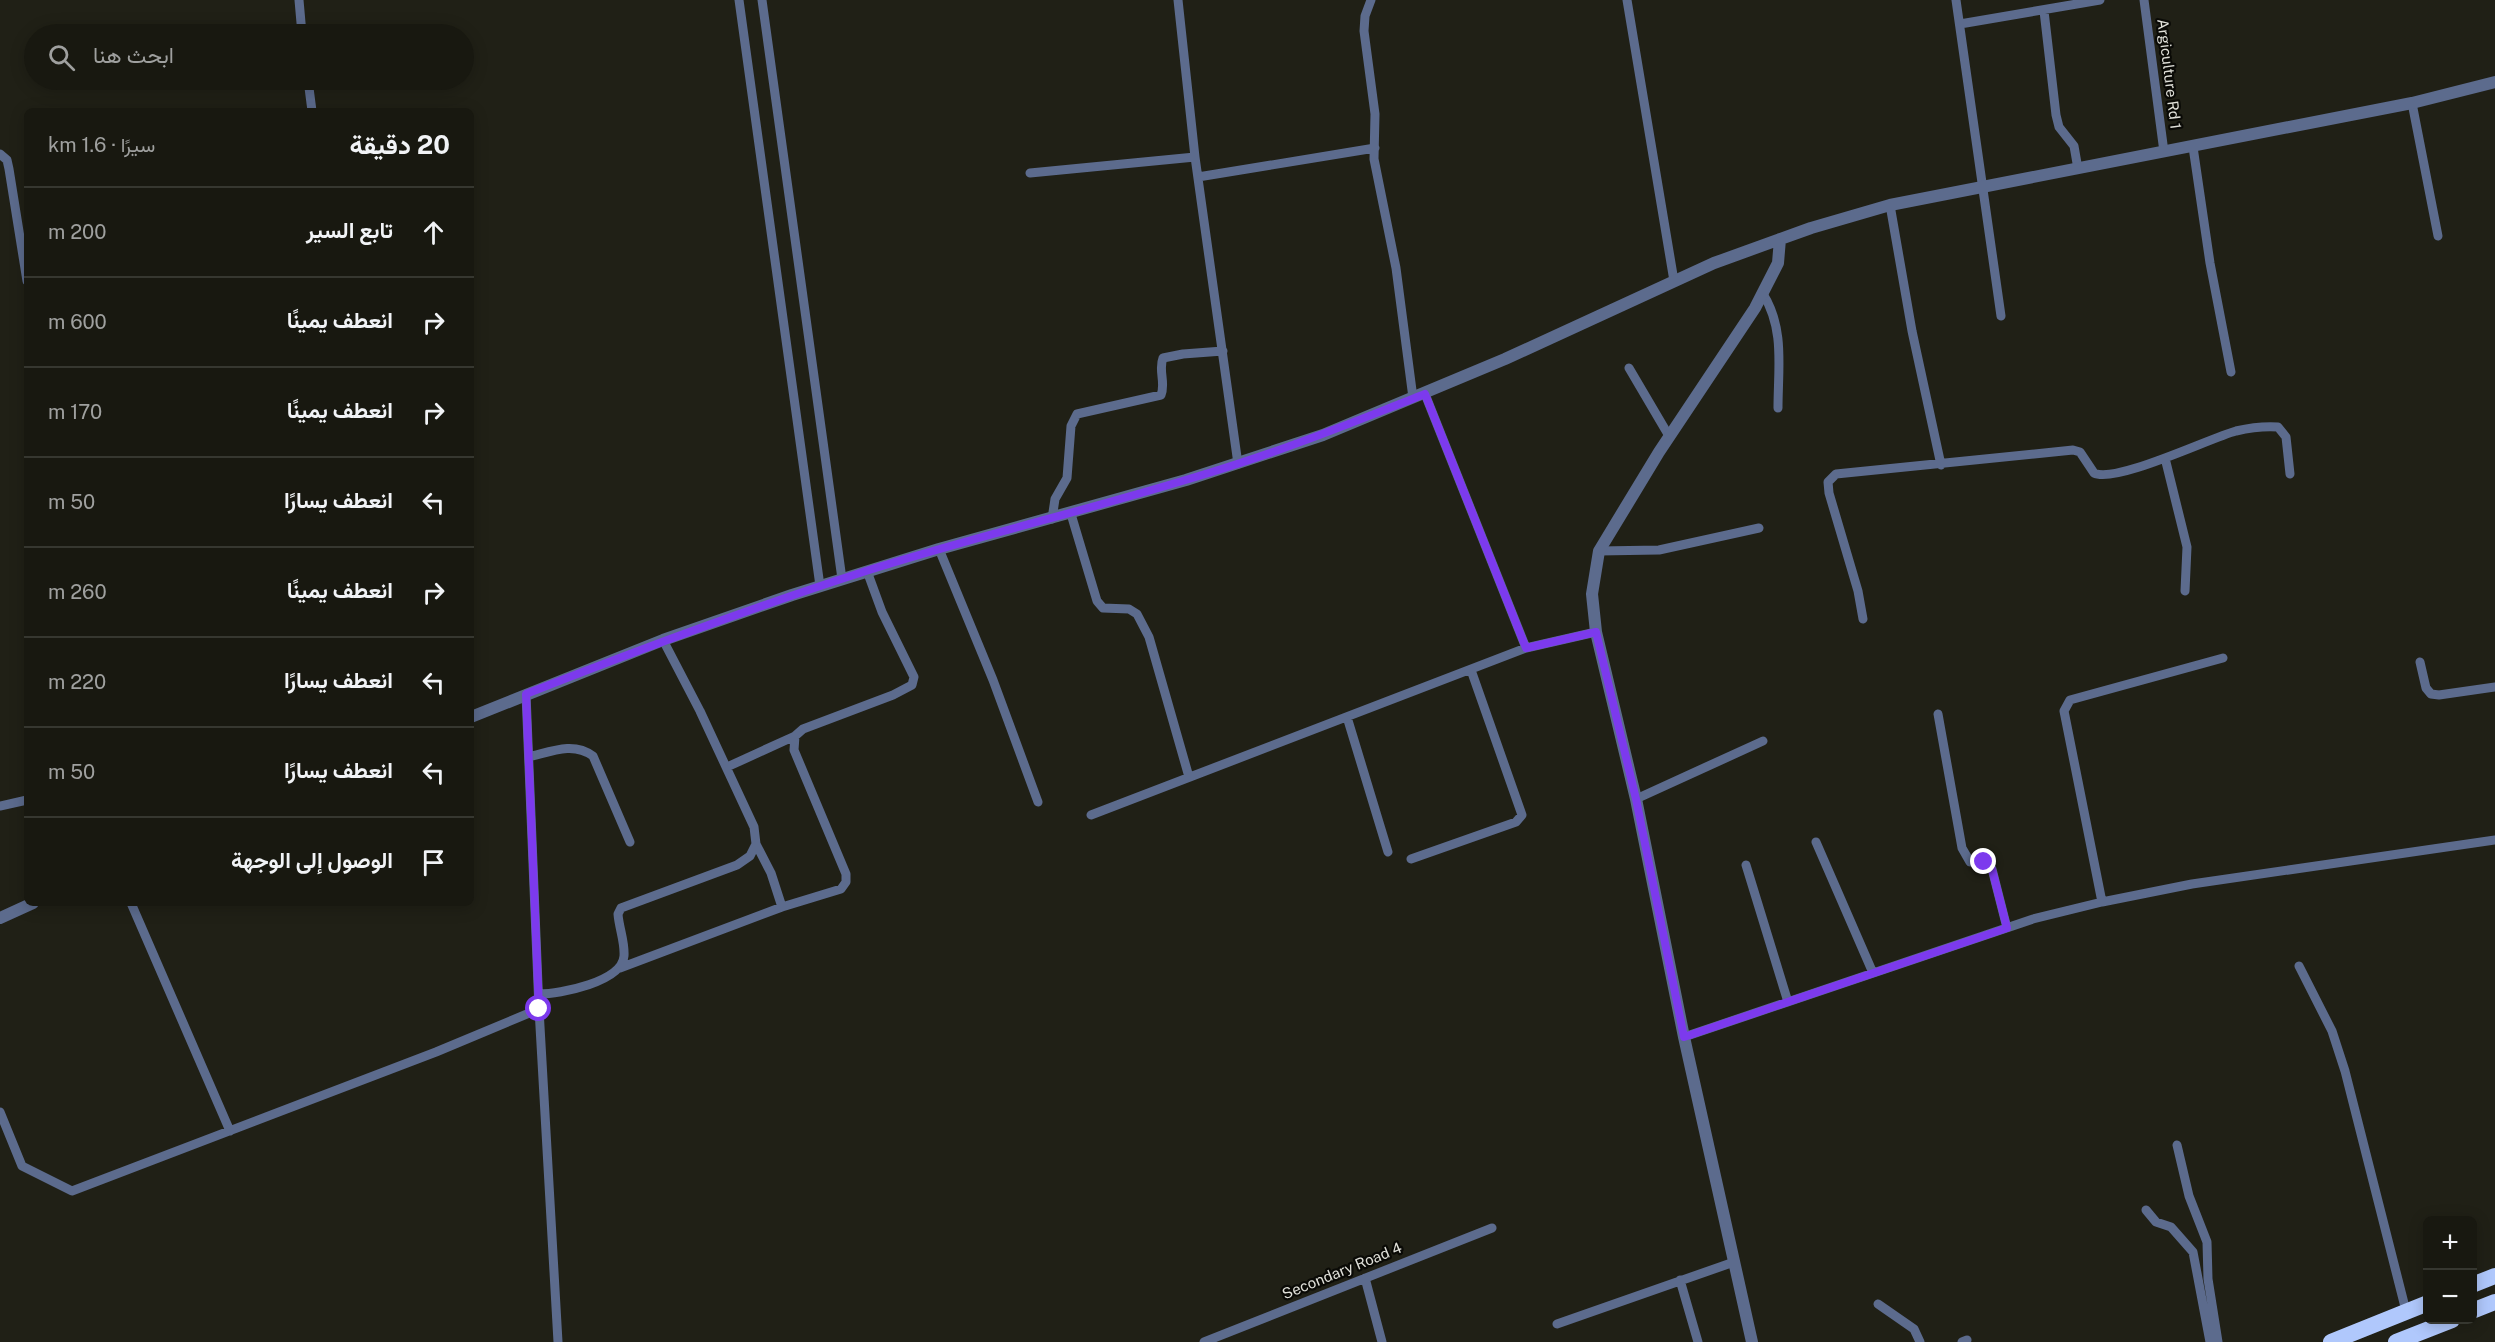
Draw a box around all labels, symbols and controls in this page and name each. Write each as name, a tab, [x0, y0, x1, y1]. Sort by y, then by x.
street label: Argiculture Rd 1	[2154, 18, 2185, 130]
search box	[24, 24, 474, 90]
icon: search	[45, 41, 78, 74]
text: ابحث هنا	[93, 42, 174, 68]
text: 20 دقيقة	[350, 129, 450, 160]
text: سيرًا · 1.6 km	[48, 133, 155, 157]
icon: ahead	[417, 216, 450, 249]
text: تابع السير	[306, 217, 393, 243]
text: 200 m	[48, 220, 106, 244]
icon: right	[417, 306, 450, 339]
text: انعطف يمينًا	[287, 307, 393, 333]
text: 600 m	[48, 310, 107, 334]
icon: right	[417, 396, 450, 429]
text: انعطف يمينًا	[287, 397, 393, 423]
text: 170 m	[48, 400, 102, 424]
icon: left	[417, 486, 450, 519]
text: انعطف يسارًا	[284, 487, 393, 513]
text: 50 m	[48, 490, 95, 514]
icon: right	[417, 576, 450, 609]
text: انعطف يمينًا	[287, 577, 393, 603]
text: 260 m	[48, 580, 107, 604]
icon: left	[417, 666, 450, 699]
text: انعطف يسارًا	[284, 667, 393, 693]
text: 220 m	[48, 670, 106, 694]
icon: left	[417, 756, 450, 789]
text: انعطف يسارًا	[284, 757, 393, 783]
text: 50 m	[48, 760, 95, 784]
icon: arrive	[417, 846, 450, 879]
text: الوصول إلى الوجهة	[231, 847, 393, 873]
route end	[1970, 848, 1996, 874]
route start	[525, 995, 551, 1021]
map controls	[2423, 1216, 2477, 1324]
button: +	[2423, 1216, 2477, 1270]
street label: Secondary Road 4	[1280, 1239, 1404, 1302]
button: −	[2423, 1270, 2477, 1324]

